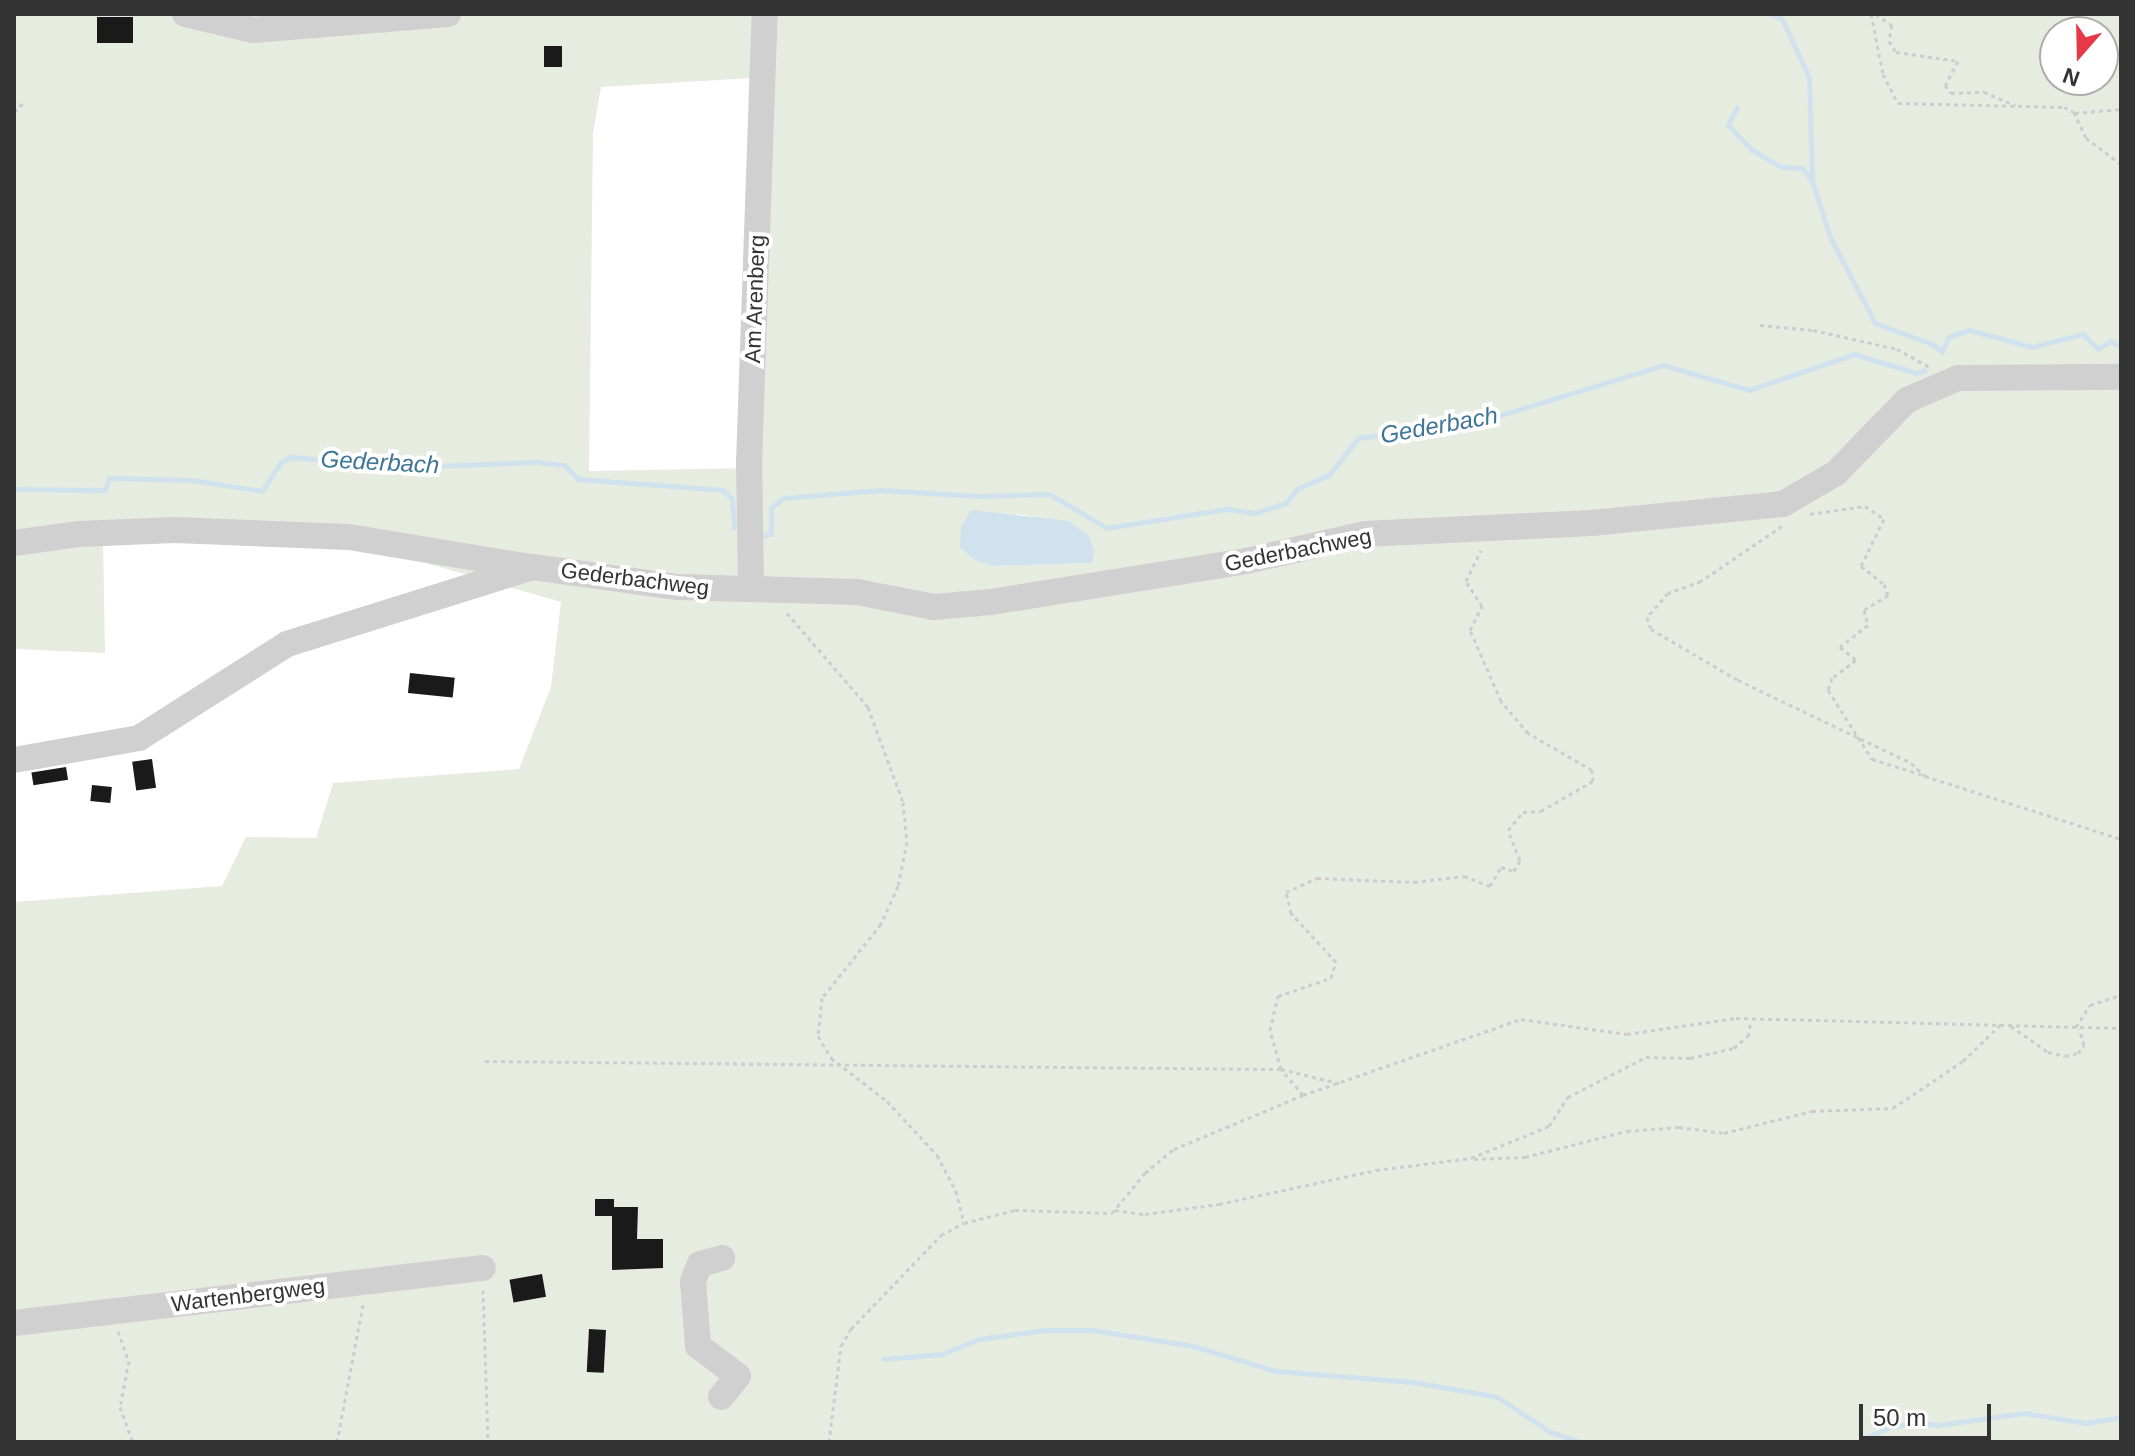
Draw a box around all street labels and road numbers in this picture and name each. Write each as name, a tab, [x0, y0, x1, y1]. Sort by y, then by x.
street label: Am Arenberg	[740, 234, 770, 364]
street label: Gederbachweg	[1222, 523, 1374, 577]
street label: Gederbachweg	[559, 557, 711, 601]
street label: Wartenbergweg	[170, 1272, 326, 1318]

